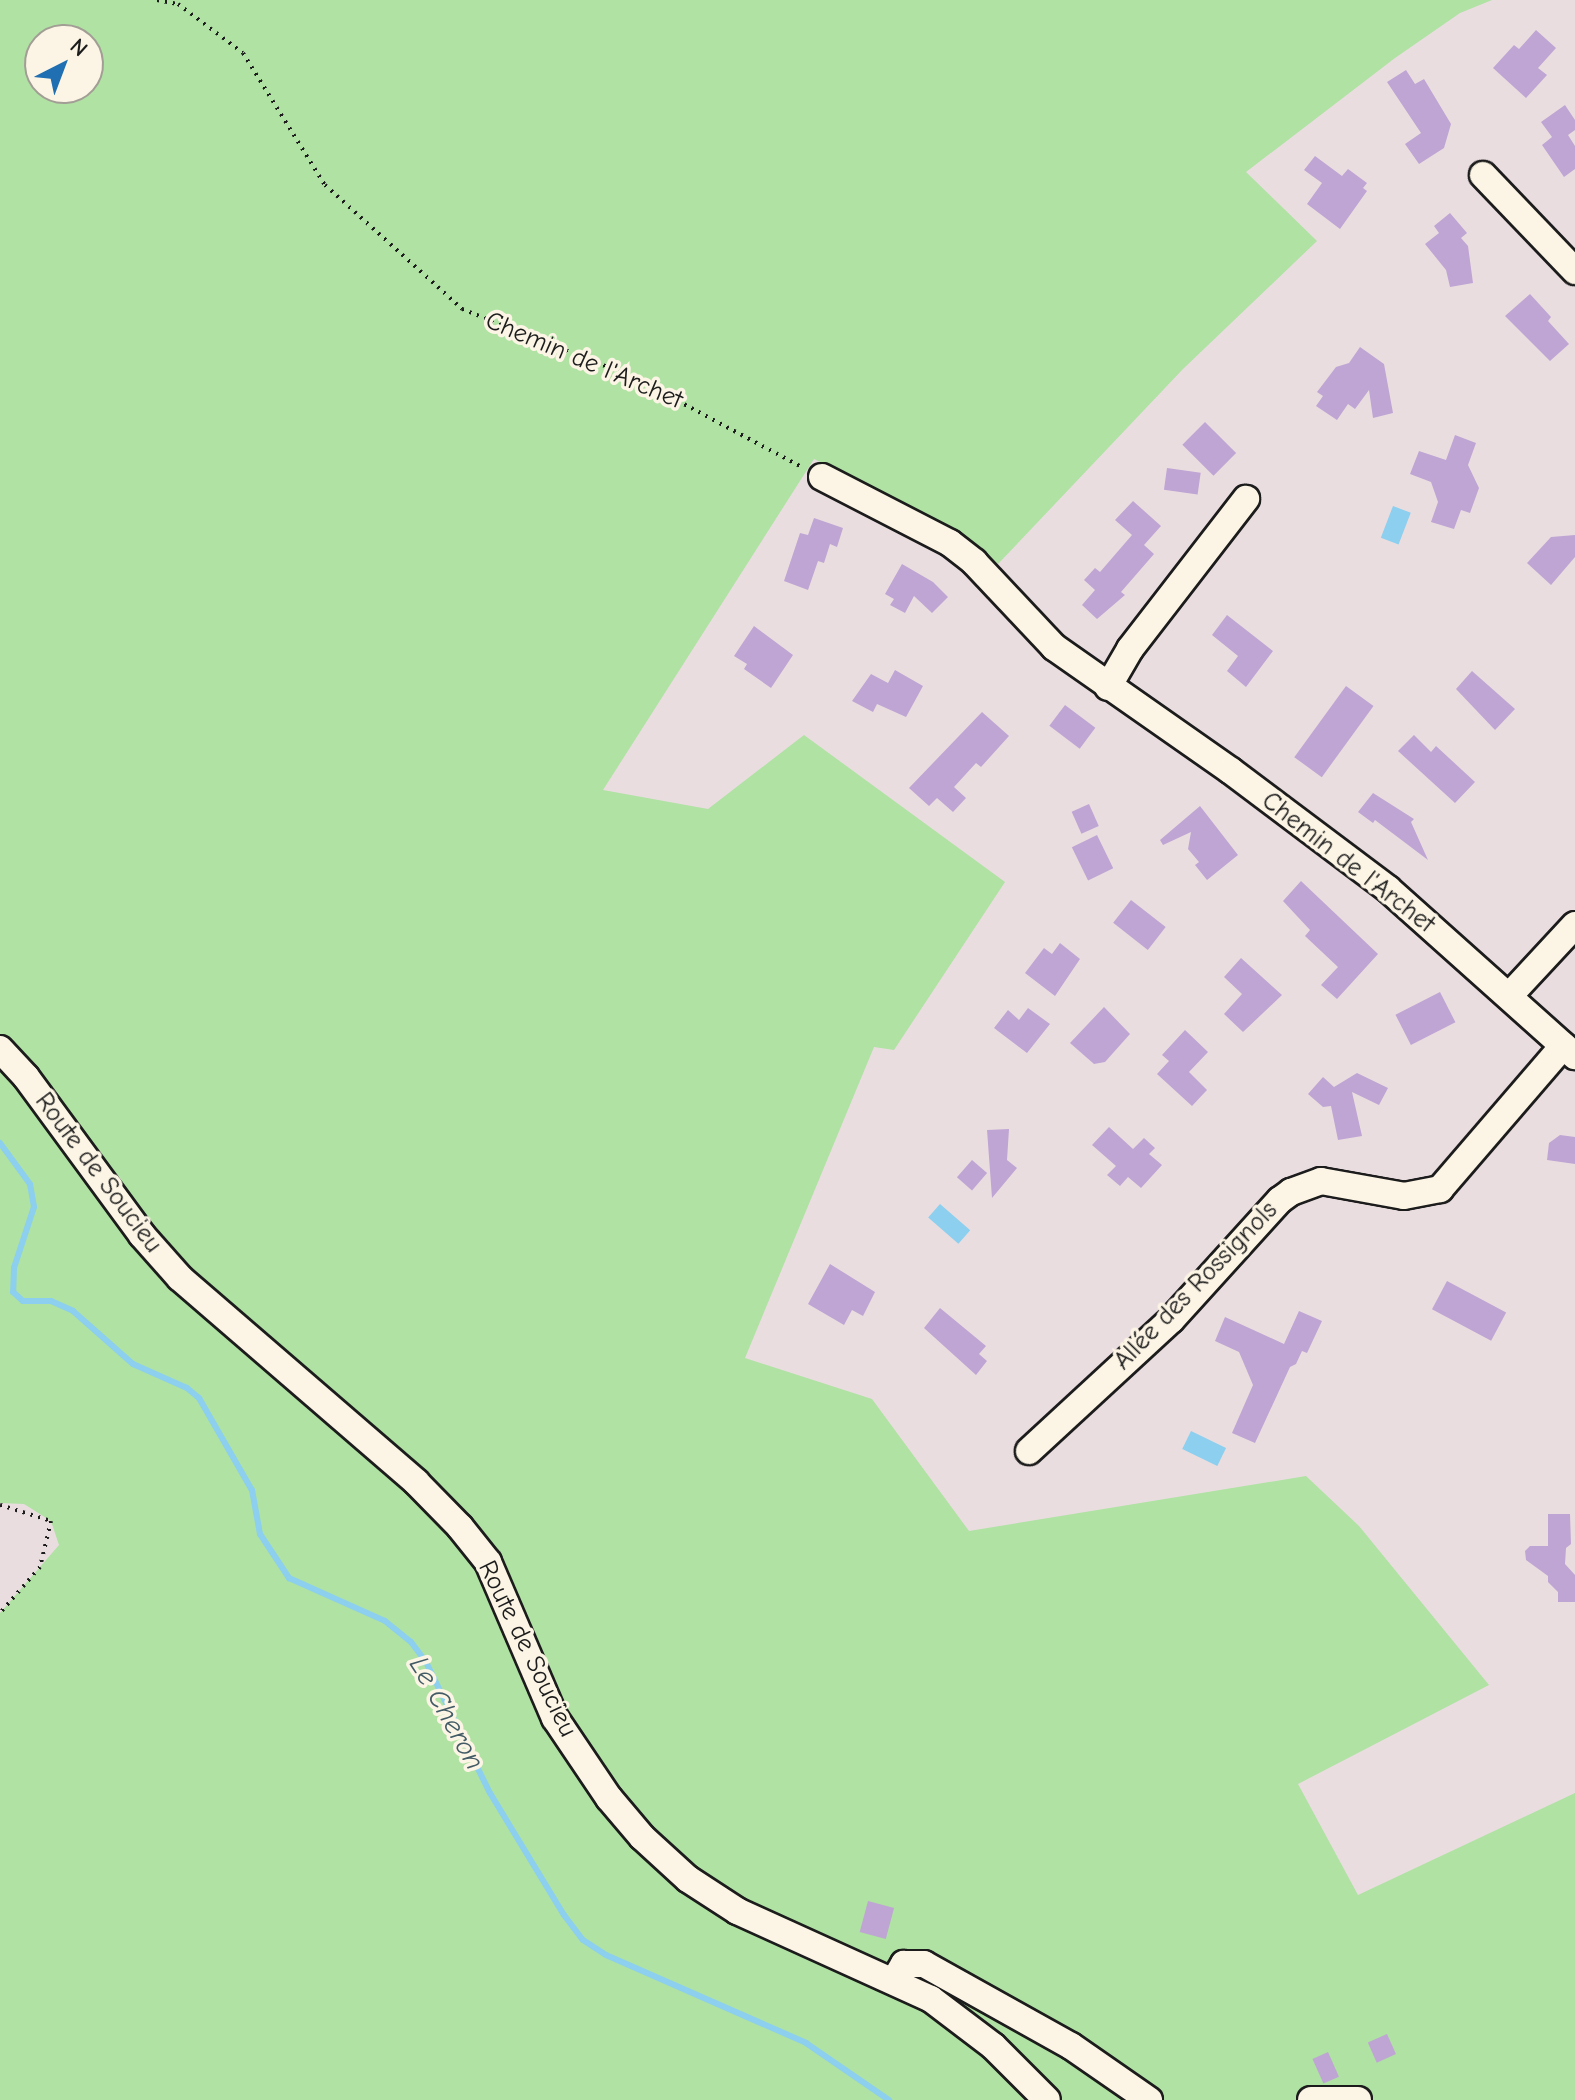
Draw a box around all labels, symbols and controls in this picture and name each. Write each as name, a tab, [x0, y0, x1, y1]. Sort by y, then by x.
north arrow	[24, 24, 104, 104]
text: N	[65, 33, 93, 62]
street label: Chemin de l'Archet	[481, 305, 687, 417]
street label: Chemin de l'Archet	[1255, 786, 1441, 940]
street label: Route de Soucieu	[28, 1087, 168, 1259]
street label: Allée des Rossignols	[1108, 1195, 1284, 1377]
street label: Route de Soucieu	[471, 1556, 583, 1742]
water label: Le Cheron	[402, 1651, 492, 1775]

